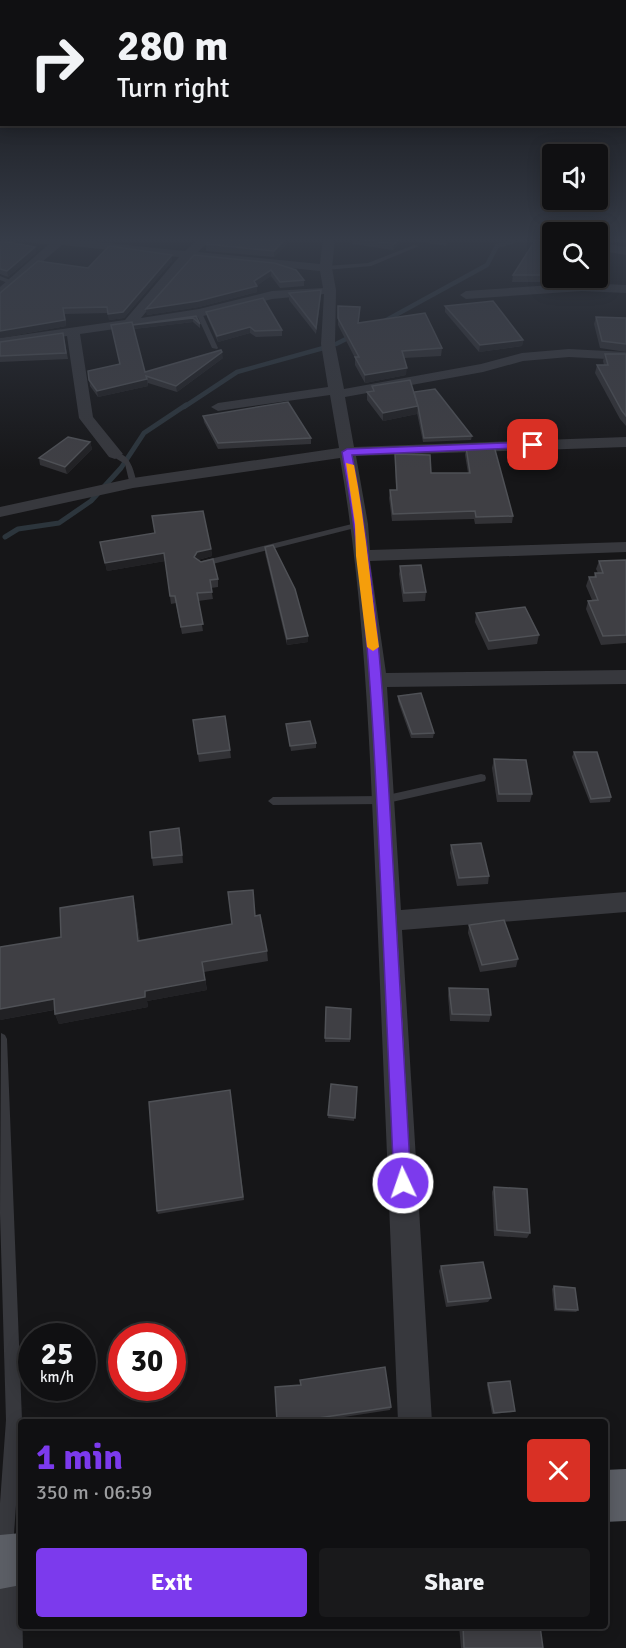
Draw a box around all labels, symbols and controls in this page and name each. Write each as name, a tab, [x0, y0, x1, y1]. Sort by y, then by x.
text: 280 m	[117, 21, 228, 72]
icon: right	[18, 24, 96, 102]
text: Turn right	[117, 72, 230, 105]
map controls	[542, 144, 608, 288]
button: sound	[542, 144, 608, 210]
button: search	[542, 222, 608, 288]
pin	[507, 419, 558, 470]
icon: arrive	[516, 428, 549, 461]
position arrow	[371, 1151, 435, 1215]
speed limit sign: 30	[108, 1323, 186, 1401]
text: 25	[41, 1336, 73, 1373]
text: km/h	[40, 1368, 74, 1386]
text: 1 min	[36, 1435, 123, 1480]
button: close	[527, 1439, 590, 1502]
text: 350 m · 06:59	[36, 1480, 152, 1505]
button: Exit	[36, 1548, 307, 1617]
button: Share	[319, 1548, 590, 1617]

